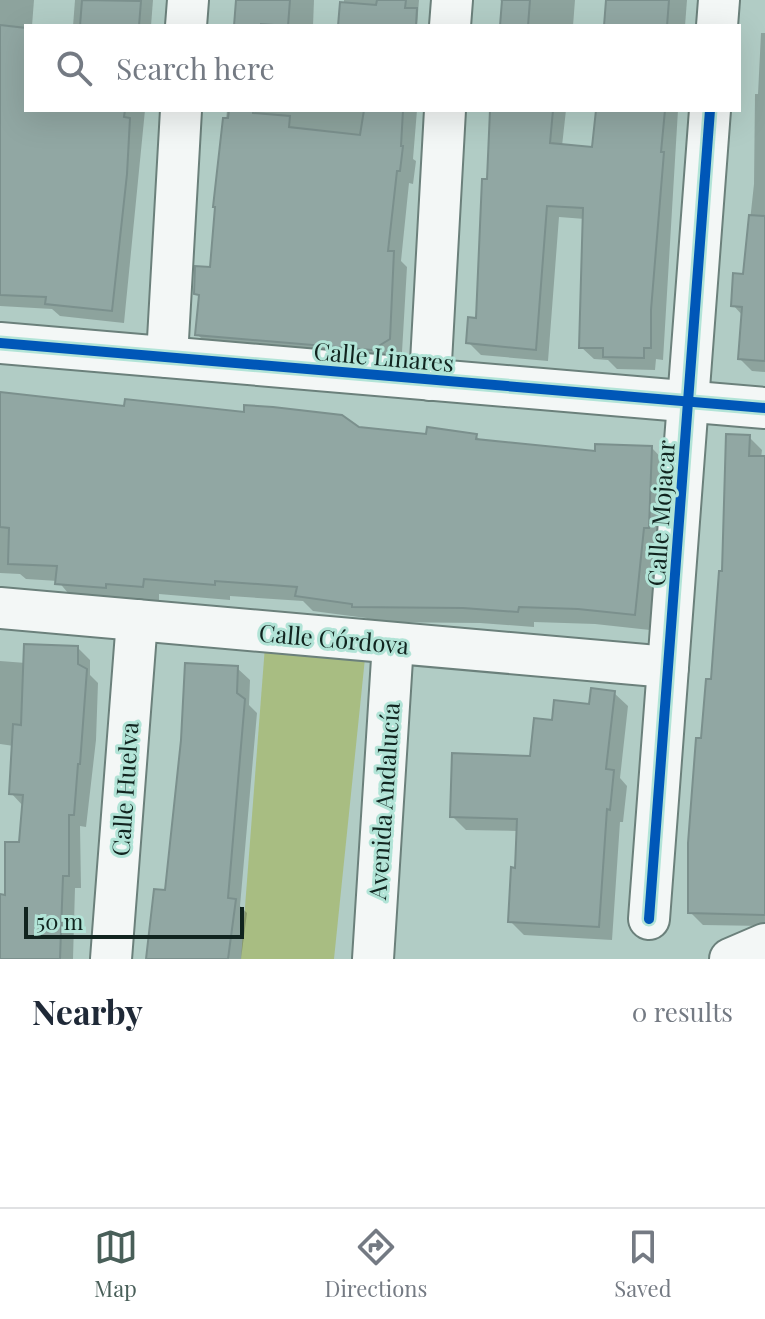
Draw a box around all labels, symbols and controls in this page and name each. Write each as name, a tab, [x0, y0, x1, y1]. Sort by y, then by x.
search box	[24, 24, 741, 112]
icon: search	[52, 46, 96, 90]
text: Search here	[116, 48, 275, 88]
street label: Calle Linares	[313, 334, 455, 378]
street label: Calle Mojacar	[639, 439, 681, 587]
street label: Calle Córdova	[258, 616, 410, 660]
street label: Avenida Andalucía	[360, 701, 406, 902]
street label: Calle Huelva	[103, 721, 145, 857]
scale bar	[24, 903, 244, 939]
text: 50 m	[36, 906, 83, 936]
text: Nearby	[32, 988, 143, 1034]
text: 0 results	[632, 994, 733, 1029]
tab: Map	[94, 1225, 138, 1303]
tab: Directions	[325, 1225, 427, 1303]
tab: Saved	[614, 1225, 672, 1303]

